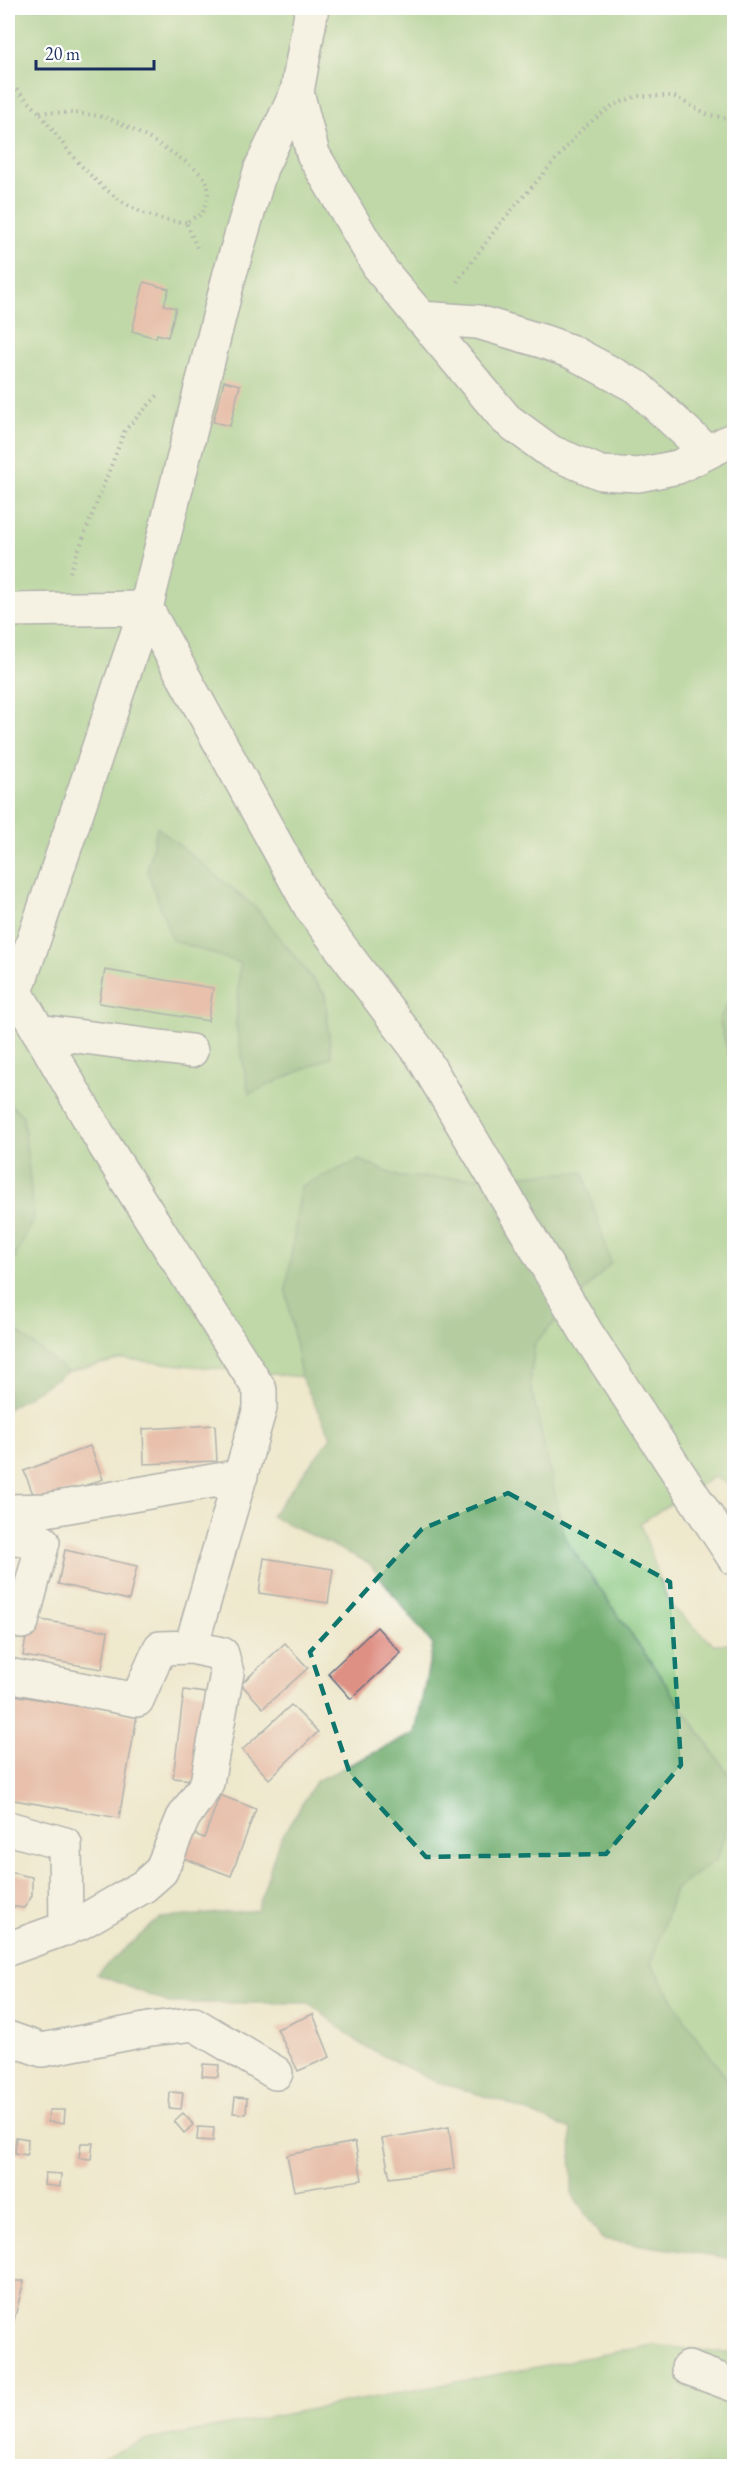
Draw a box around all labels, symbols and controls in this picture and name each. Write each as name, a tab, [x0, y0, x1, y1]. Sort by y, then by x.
scale bar	[36, 33, 154, 71]
text: 20 m	[45, 42, 80, 65]

